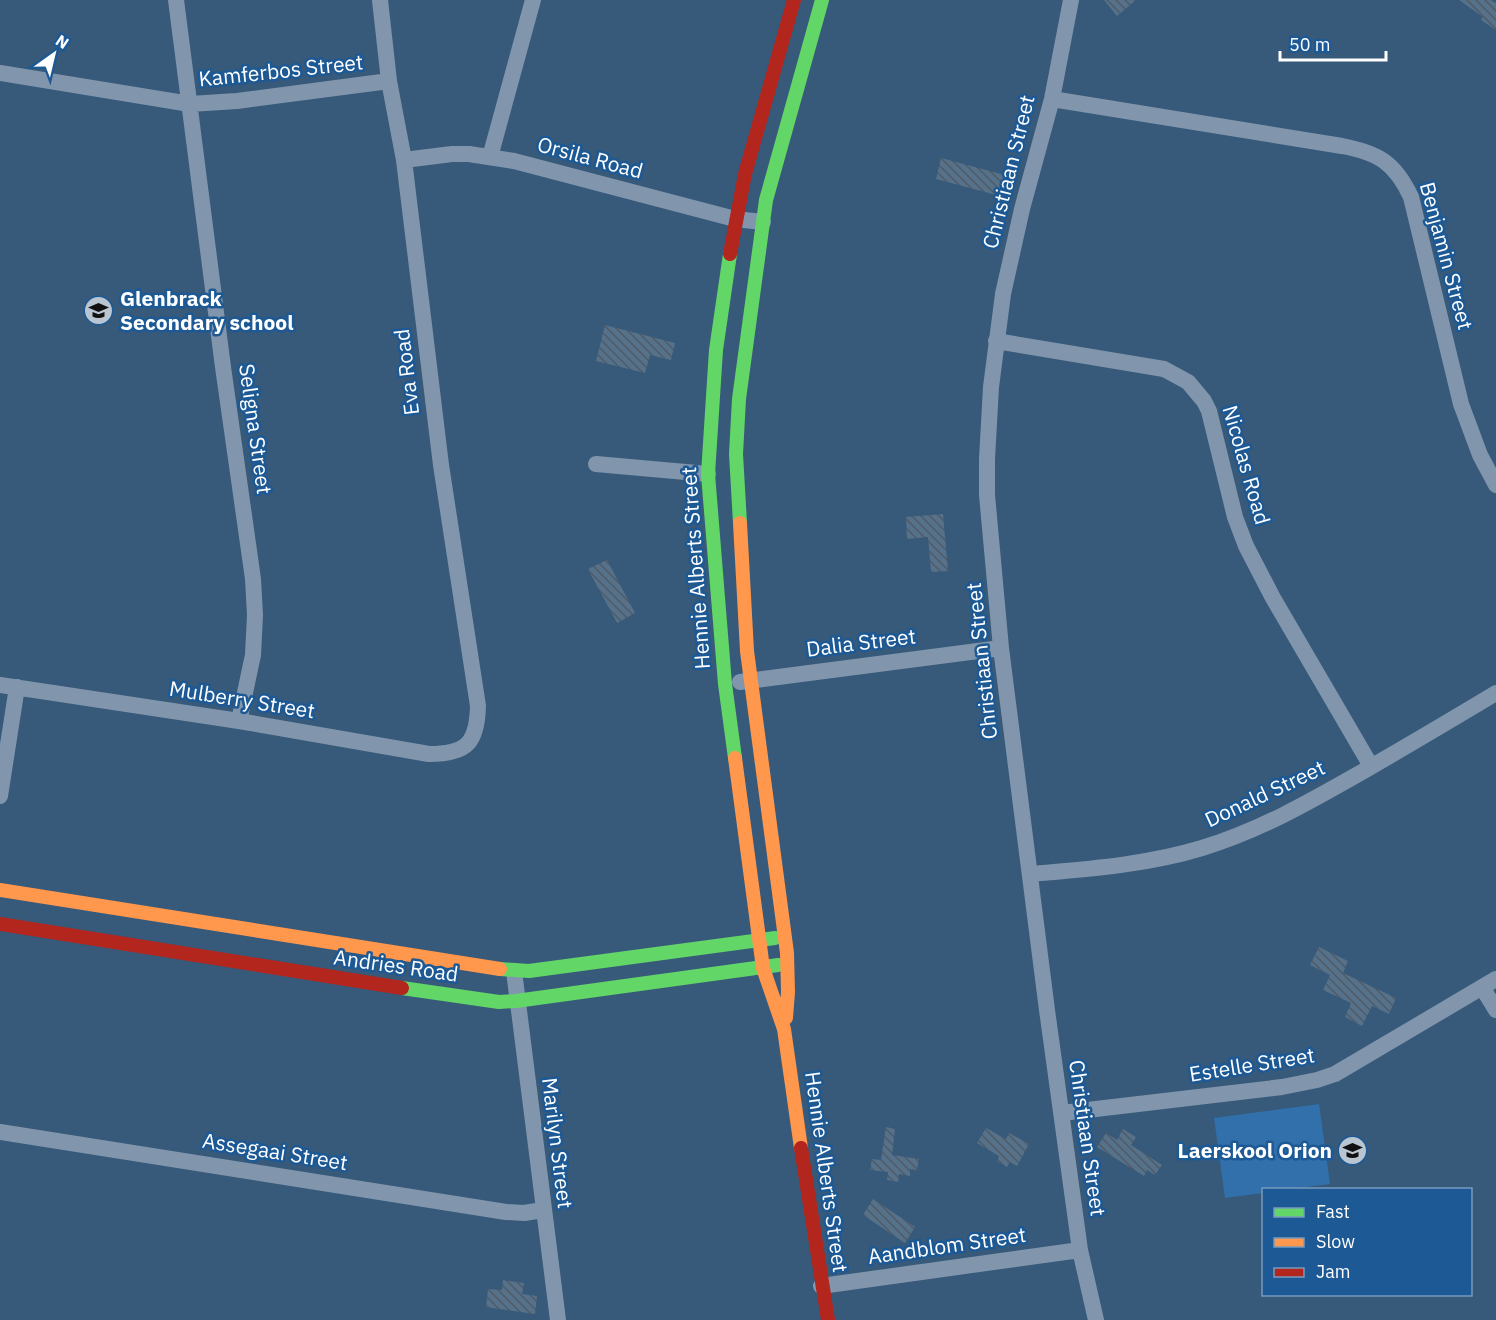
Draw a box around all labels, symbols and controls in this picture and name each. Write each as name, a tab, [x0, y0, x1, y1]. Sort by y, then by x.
north arrow	[24, 24, 84, 84]
scale bar	[1280, 24, 1386, 62]
text: N	[52, 30, 73, 53]
text: 50 m	[1289, 33, 1331, 56]
street label: Kamferbos Street	[197, 47, 365, 93]
street label: Christiaan Street	[975, 92, 1041, 252]
street label: Orsila Road	[534, 130, 646, 185]
street label: Benjamin Street	[1414, 179, 1480, 333]
place label: Glenbrack Secondary school	[120, 284, 294, 336]
school or university icon: Glenbrack Secondary school	[83, 295, 115, 327]
street label: Eva Road	[387, 327, 425, 417]
street label: Seligna Street	[233, 362, 279, 496]
street label: Nicolas Road	[1217, 402, 1277, 528]
street label: Hennie Alberts Street	[674, 466, 716, 670]
street label: Christiaan Street	[959, 581, 1003, 741]
street label: Dalia Street	[805, 621, 917, 663]
street label: Mulberry Street	[167, 674, 317, 724]
street label: Donald Street	[1200, 753, 1329, 833]
street label: Andries Road	[332, 942, 460, 988]
street label: Estelle Street	[1187, 1040, 1317, 1088]
street label: Christiaan Street	[1063, 1058, 1113, 1218]
street label: Hennie Alberts Street	[799, 1070, 855, 1274]
street label: Marilyn Street	[536, 1076, 580, 1210]
street label: Assegaai Street	[201, 1126, 350, 1176]
school or university icon: Laerskool Orion	[1337, 1135, 1369, 1167]
place label: Laerskool Orion	[1178, 1136, 1332, 1164]
legend	[1262, 1188, 1472, 1296]
text: Fast	[1316, 1200, 1350, 1223]
street label: Aandblom Street	[866, 1220, 1028, 1270]
text: Slow	[1316, 1230, 1355, 1253]
text: Jam	[1316, 1260, 1351, 1283]

